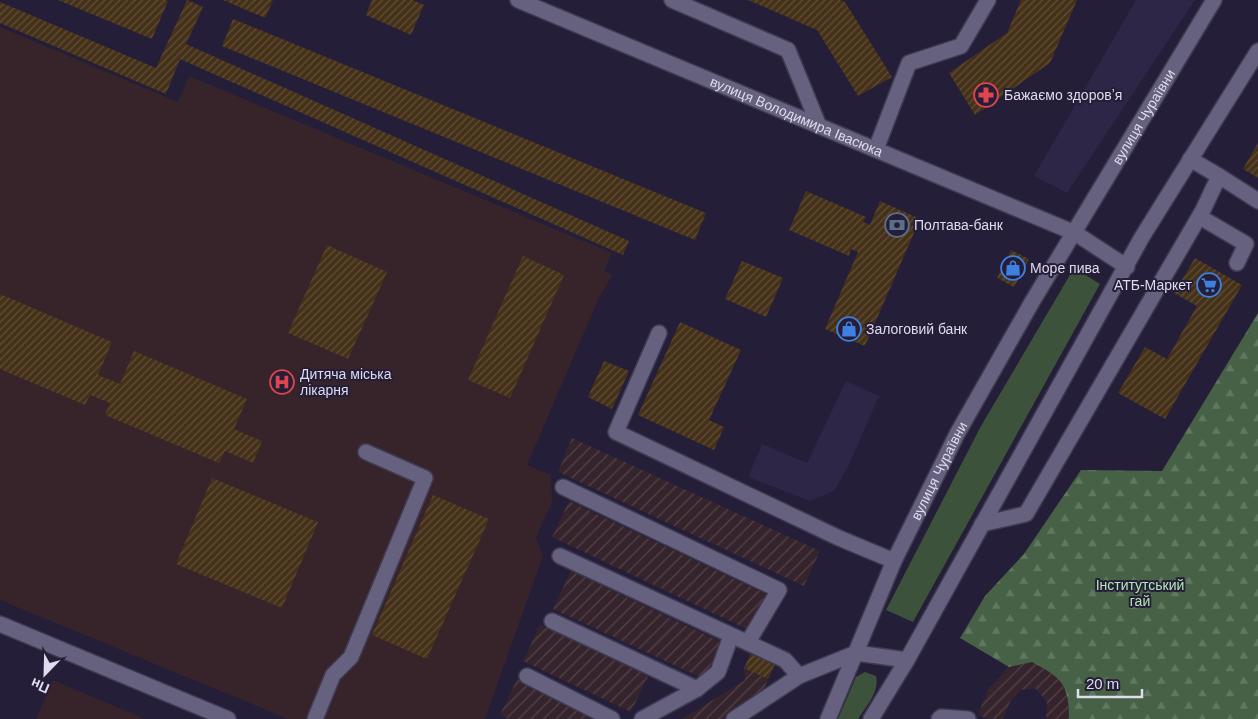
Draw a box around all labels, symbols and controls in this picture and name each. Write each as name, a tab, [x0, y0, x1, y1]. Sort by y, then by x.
street label: вулиця Чураївни	[1109, 66, 1178, 167]
street label: вулиця Володимира Івасюка	[708, 73, 886, 160]
pharmacy icon: Бажаємо здоровʼя	[973, 82, 999, 108]
place label: Бажаємо здоровʼя	[1004, 87, 1122, 103]
bank icon: Полтава-банк	[884, 212, 910, 238]
place label: Полтава-банк	[914, 217, 1004, 233]
shop icon: Море пива	[1000, 255, 1026, 281]
place label: Море пива	[1030, 260, 1100, 276]
supermarket icon: АТБ-Маркет	[1196, 272, 1222, 298]
place label: АТБ-Маркет	[1114, 277, 1193, 293]
shop icon: Залоговий банк	[836, 316, 862, 342]
place label: Залоговий банк	[866, 321, 968, 337]
place label: Дитяча міська лікарня	[300, 366, 392, 398]
hospital icon: Дитяча міська лікарня	[269, 369, 295, 395]
street label: вулиця Чураївни	[908, 419, 970, 523]
park label: Інститутський гай	[1096, 577, 1184, 609]
north arrow	[20, 649, 70, 699]
scale bar	[1078, 666, 1142, 698]
text: Пн	[28, 675, 52, 697]
text: 20 m	[1086, 675, 1119, 692]

